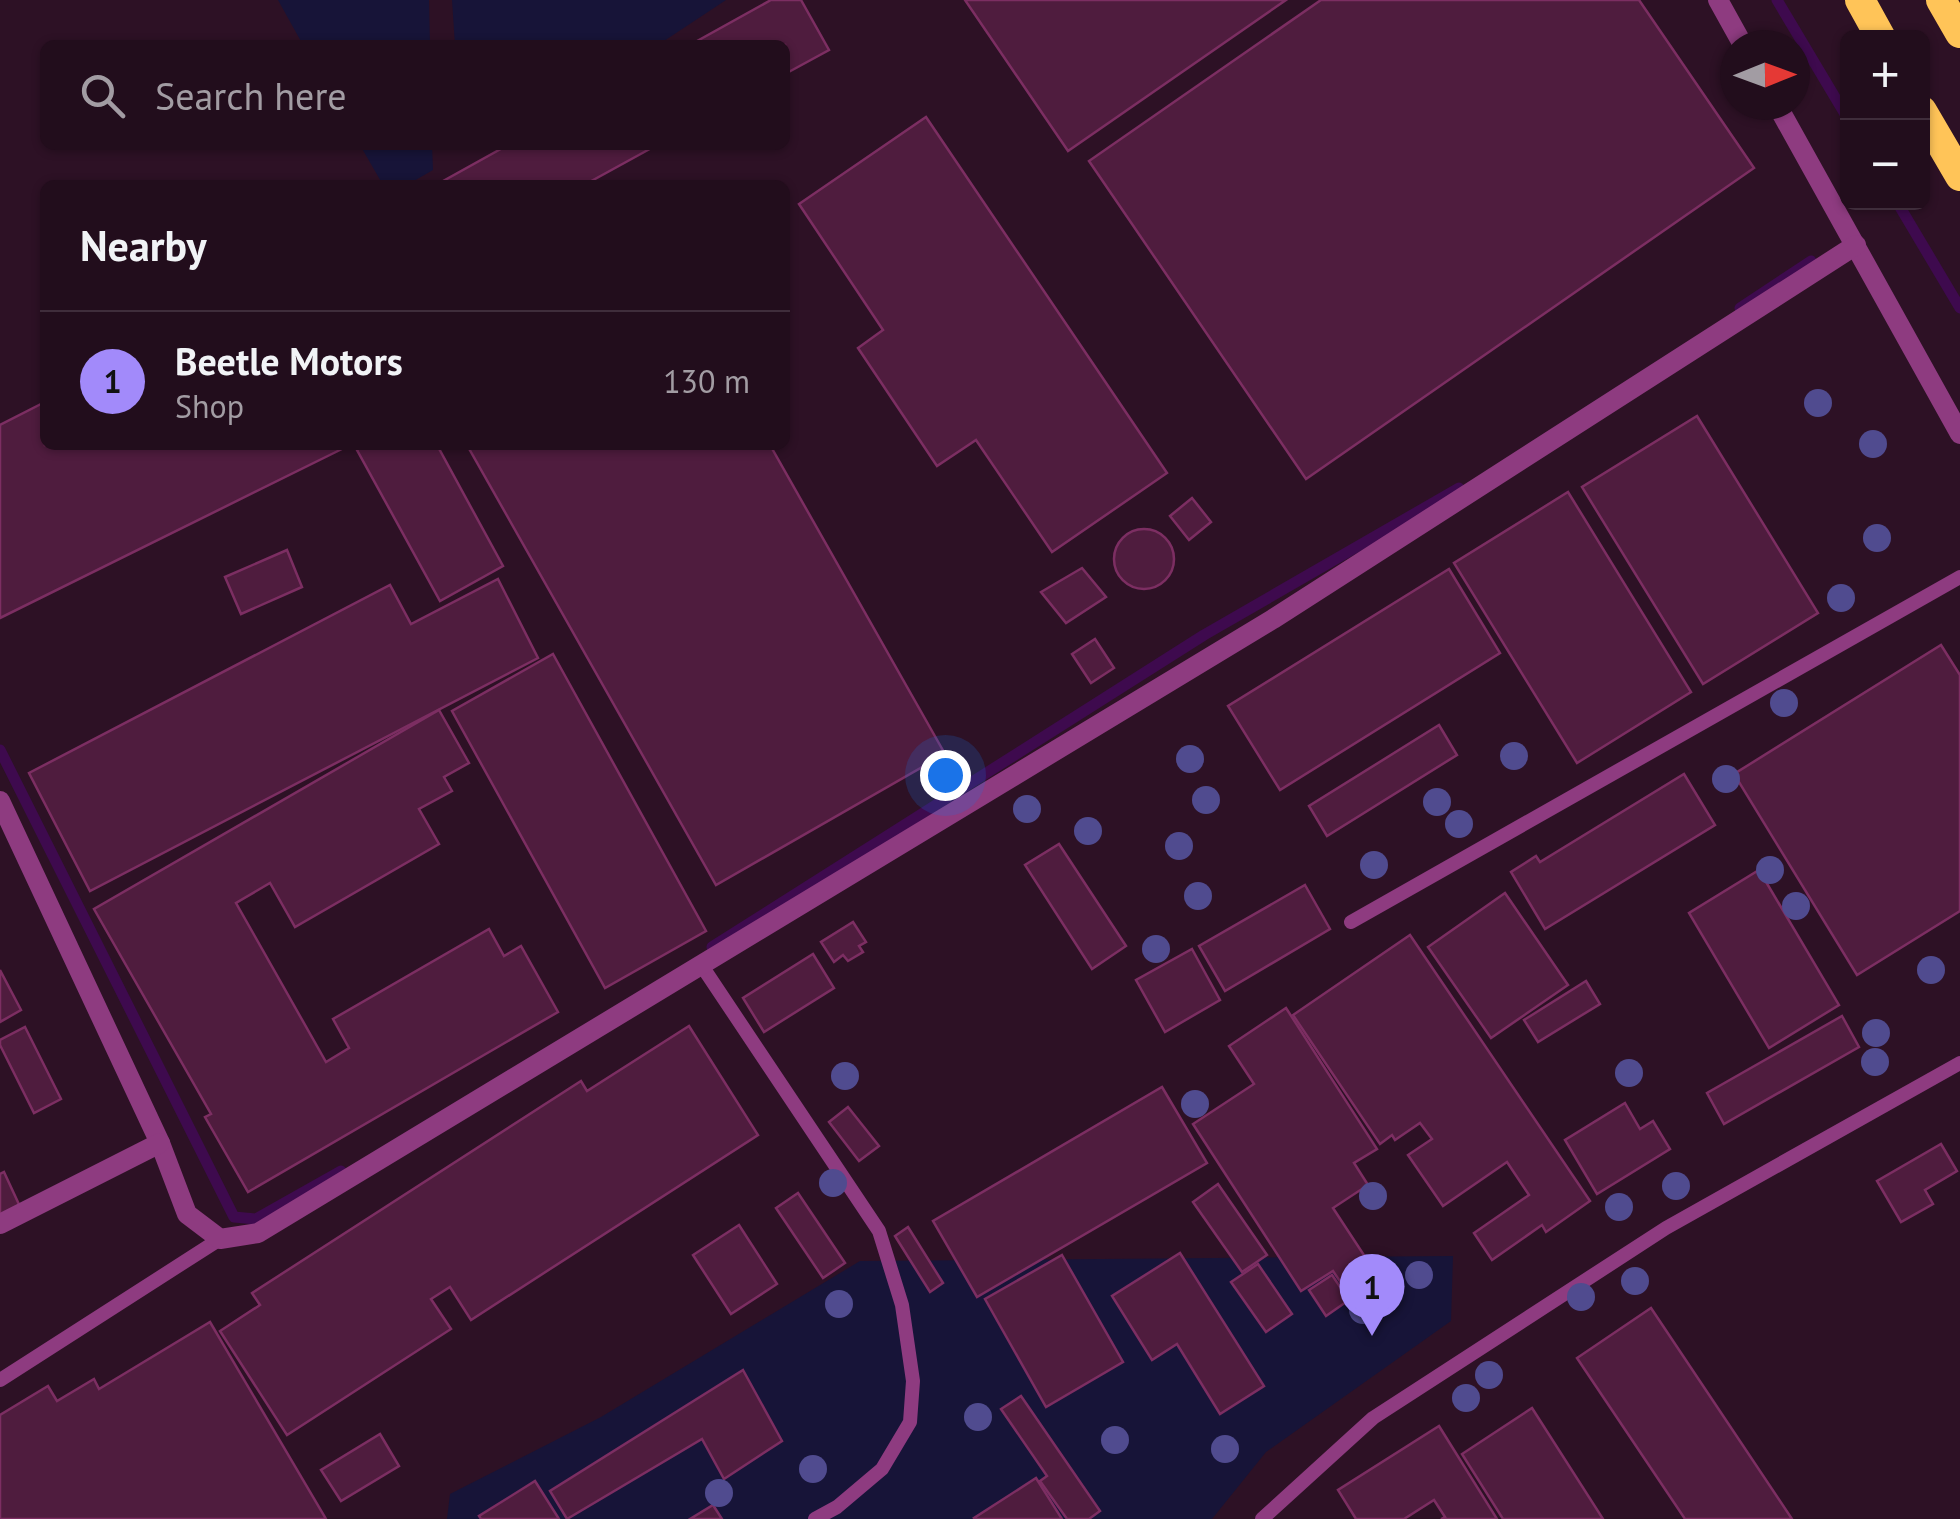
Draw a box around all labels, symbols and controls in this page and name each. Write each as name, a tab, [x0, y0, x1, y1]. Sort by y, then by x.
north arrow	[1720, 30, 1810, 120]
map controls	[1840, 30, 1930, 210]
button: +	[1840, 30, 1930, 120]
search box	[40, 40, 790, 150]
icon: search	[75, 68, 130, 123]
text: Search here	[155, 71, 347, 120]
button: −	[1840, 120, 1930, 210]
text: Nearby	[80, 218, 207, 273]
text: Beetle Motors	[175, 336, 403, 385]
text: 1	[103, 360, 122, 402]
text: 130 m	[663, 360, 750, 402]
text: Shop	[175, 385, 244, 427]
your location	[920, 750, 971, 801]
pin: 1	[1340, 1254, 1404, 1336]

